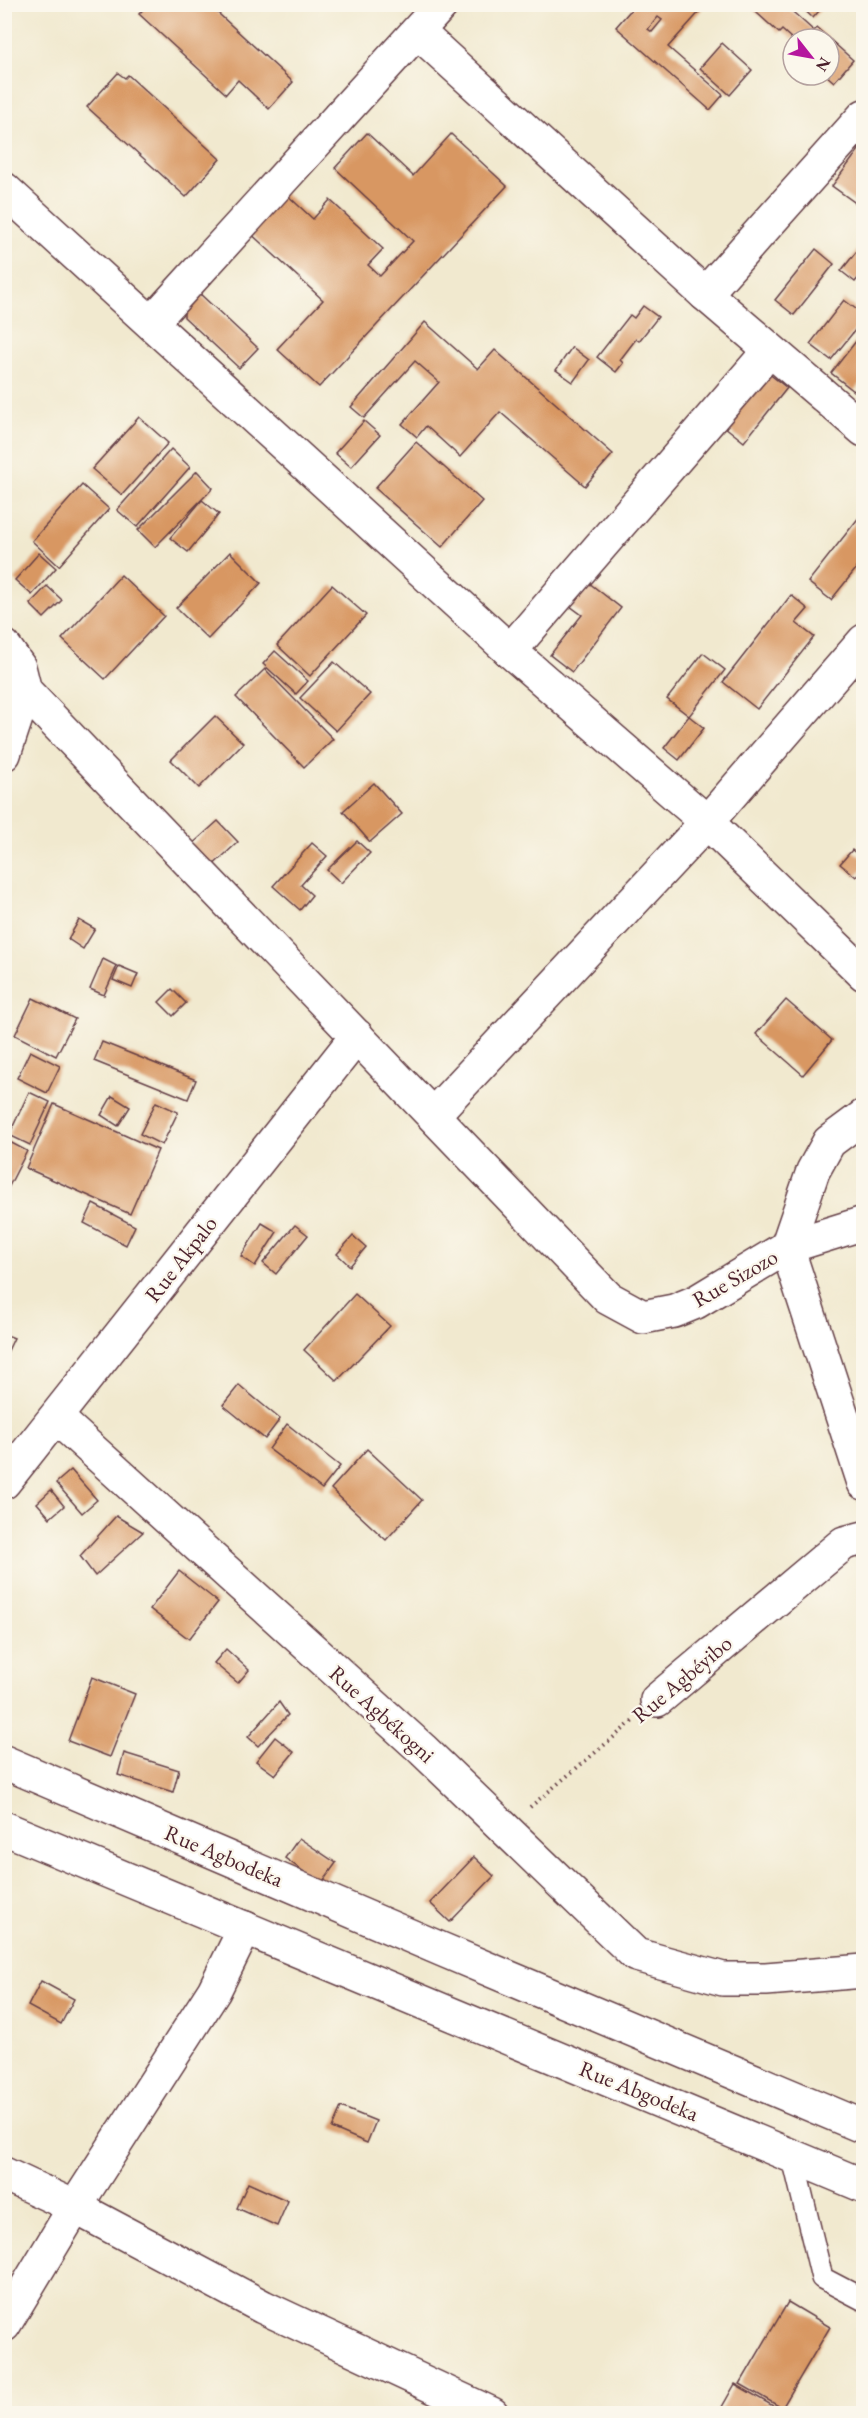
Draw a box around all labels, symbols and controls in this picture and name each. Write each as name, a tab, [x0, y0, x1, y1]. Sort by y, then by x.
north arrow	[781, 27, 841, 87]
text: N	[811, 54, 836, 75]
street label: Rue Akpalo	[138, 1210, 224, 1308]
street label: Rue Sizozo	[687, 1242, 783, 1314]
street label: Rue Agbéyibo	[626, 1629, 738, 1729]
street label: Rue Agbékogni	[323, 1659, 441, 1769]
street label: Rue Agbodeka	[160, 1818, 288, 1894]
street label: Rue Abgodeka	[575, 2054, 703, 2128]

